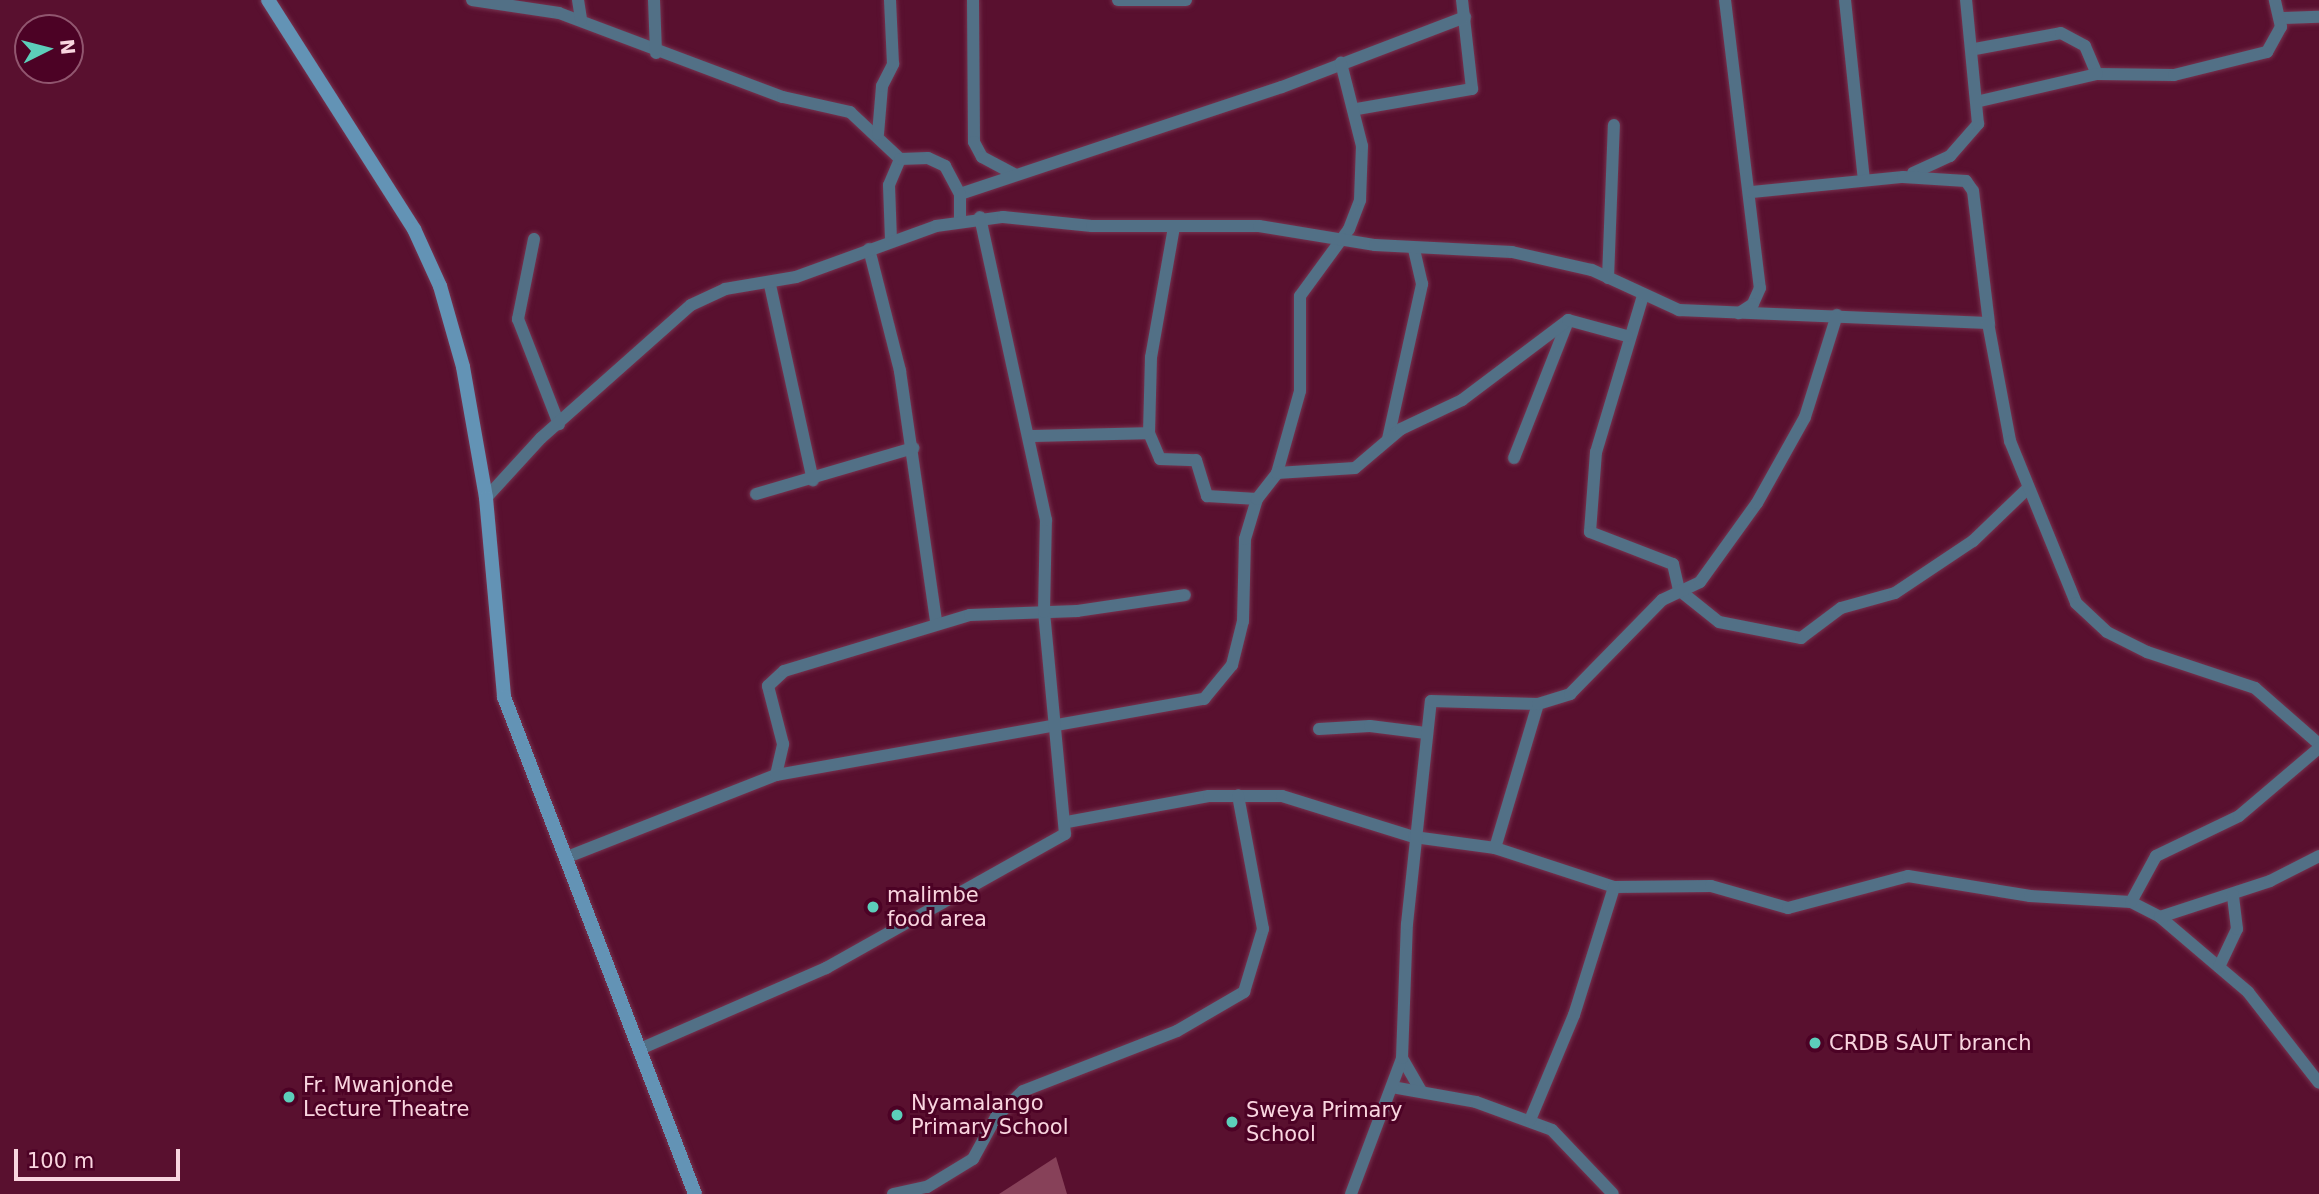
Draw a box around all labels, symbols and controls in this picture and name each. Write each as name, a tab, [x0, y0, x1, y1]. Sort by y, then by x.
north arrow	[14, 14, 84, 84]
text: N	[56, 38, 80, 56]
place label: malimbe food area	[887, 882, 987, 932]
marker: malimbe food area	[865, 899, 881, 915]
place label: CRDB SAUT branch	[1829, 1030, 2031, 1056]
marker: CRDB SAUT branch	[1807, 1035, 1823, 1051]
place label: Fr. Mwanjonde Lecture Theatre	[303, 1072, 469, 1122]
marker: Fr. Mwanjonde Lecture Theatre	[281, 1089, 297, 1105]
place label: Nyamalango Primary School	[911, 1090, 1069, 1140]
place label: Sweya Primary School	[1246, 1097, 1403, 1147]
marker: Nyamalango Primary School	[889, 1107, 905, 1123]
marker: Sweya Primary School	[1224, 1114, 1240, 1130]
scale bar	[18, 1134, 184, 1178]
text: 100 m	[27, 1149, 94, 1173]

